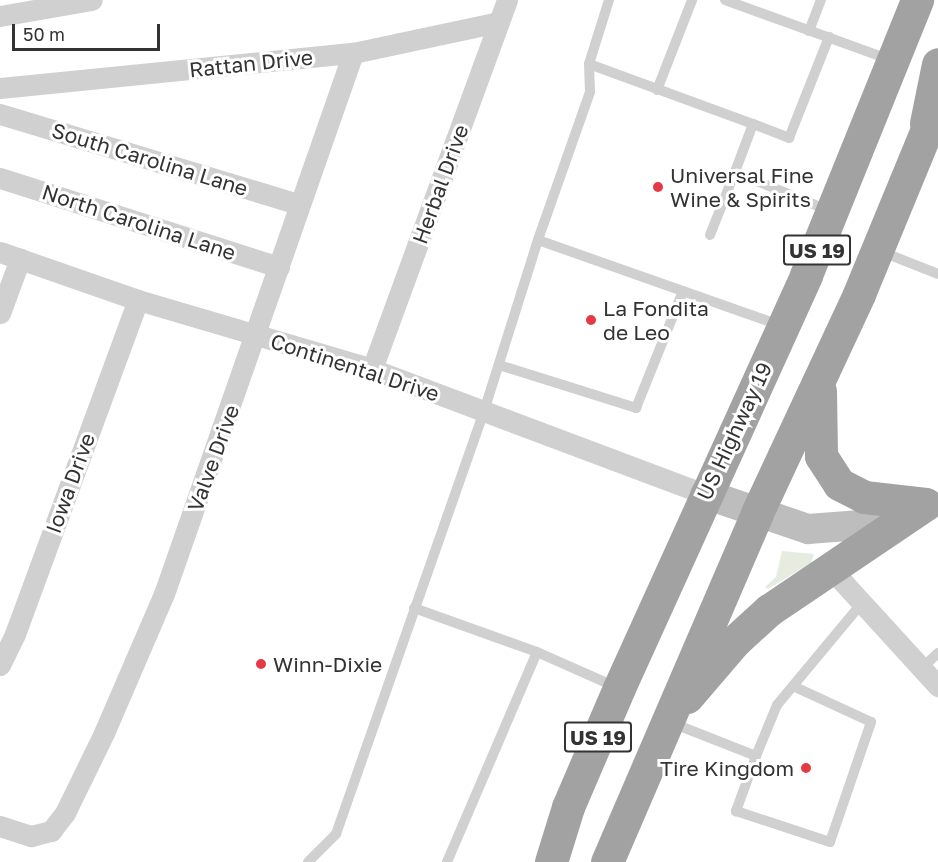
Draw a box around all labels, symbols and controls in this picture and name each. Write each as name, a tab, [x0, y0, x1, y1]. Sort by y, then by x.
scale bar	[15, 12, 164, 50]
text: 50 m	[23, 23, 65, 45]
street label: Rattan Drive	[188, 44, 314, 82]
street label: South Carolina Lane	[49, 117, 251, 201]
street label: Herbal Drive	[407, 121, 473, 247]
place label: Universal Fine Wine & Spirits	[670, 162, 814, 212]
street label: North Carolina Lane	[39, 179, 239, 265]
marker: Universal Fine Wine & Spirits	[651, 180, 665, 194]
road number: US 19	[782, 233, 852, 267]
place label: La Fondita de Leo	[603, 295, 709, 345]
marker: La Fondita de Leo	[584, 313, 598, 327]
street label: Continental Drive	[268, 328, 442, 406]
street label: US Highway 19	[691, 358, 777, 504]
street label: Valve Drive	[182, 401, 244, 515]
street label: Iowa Drive	[40, 429, 100, 537]
place label: Winn-Dixie	[273, 651, 382, 677]
marker: Winn-Dixie	[254, 657, 268, 671]
road number: US 19	[564, 720, 632, 754]
place label: Tire Kingdom	[660, 755, 794, 781]
marker: Tire Kingdom	[799, 761, 813, 775]

